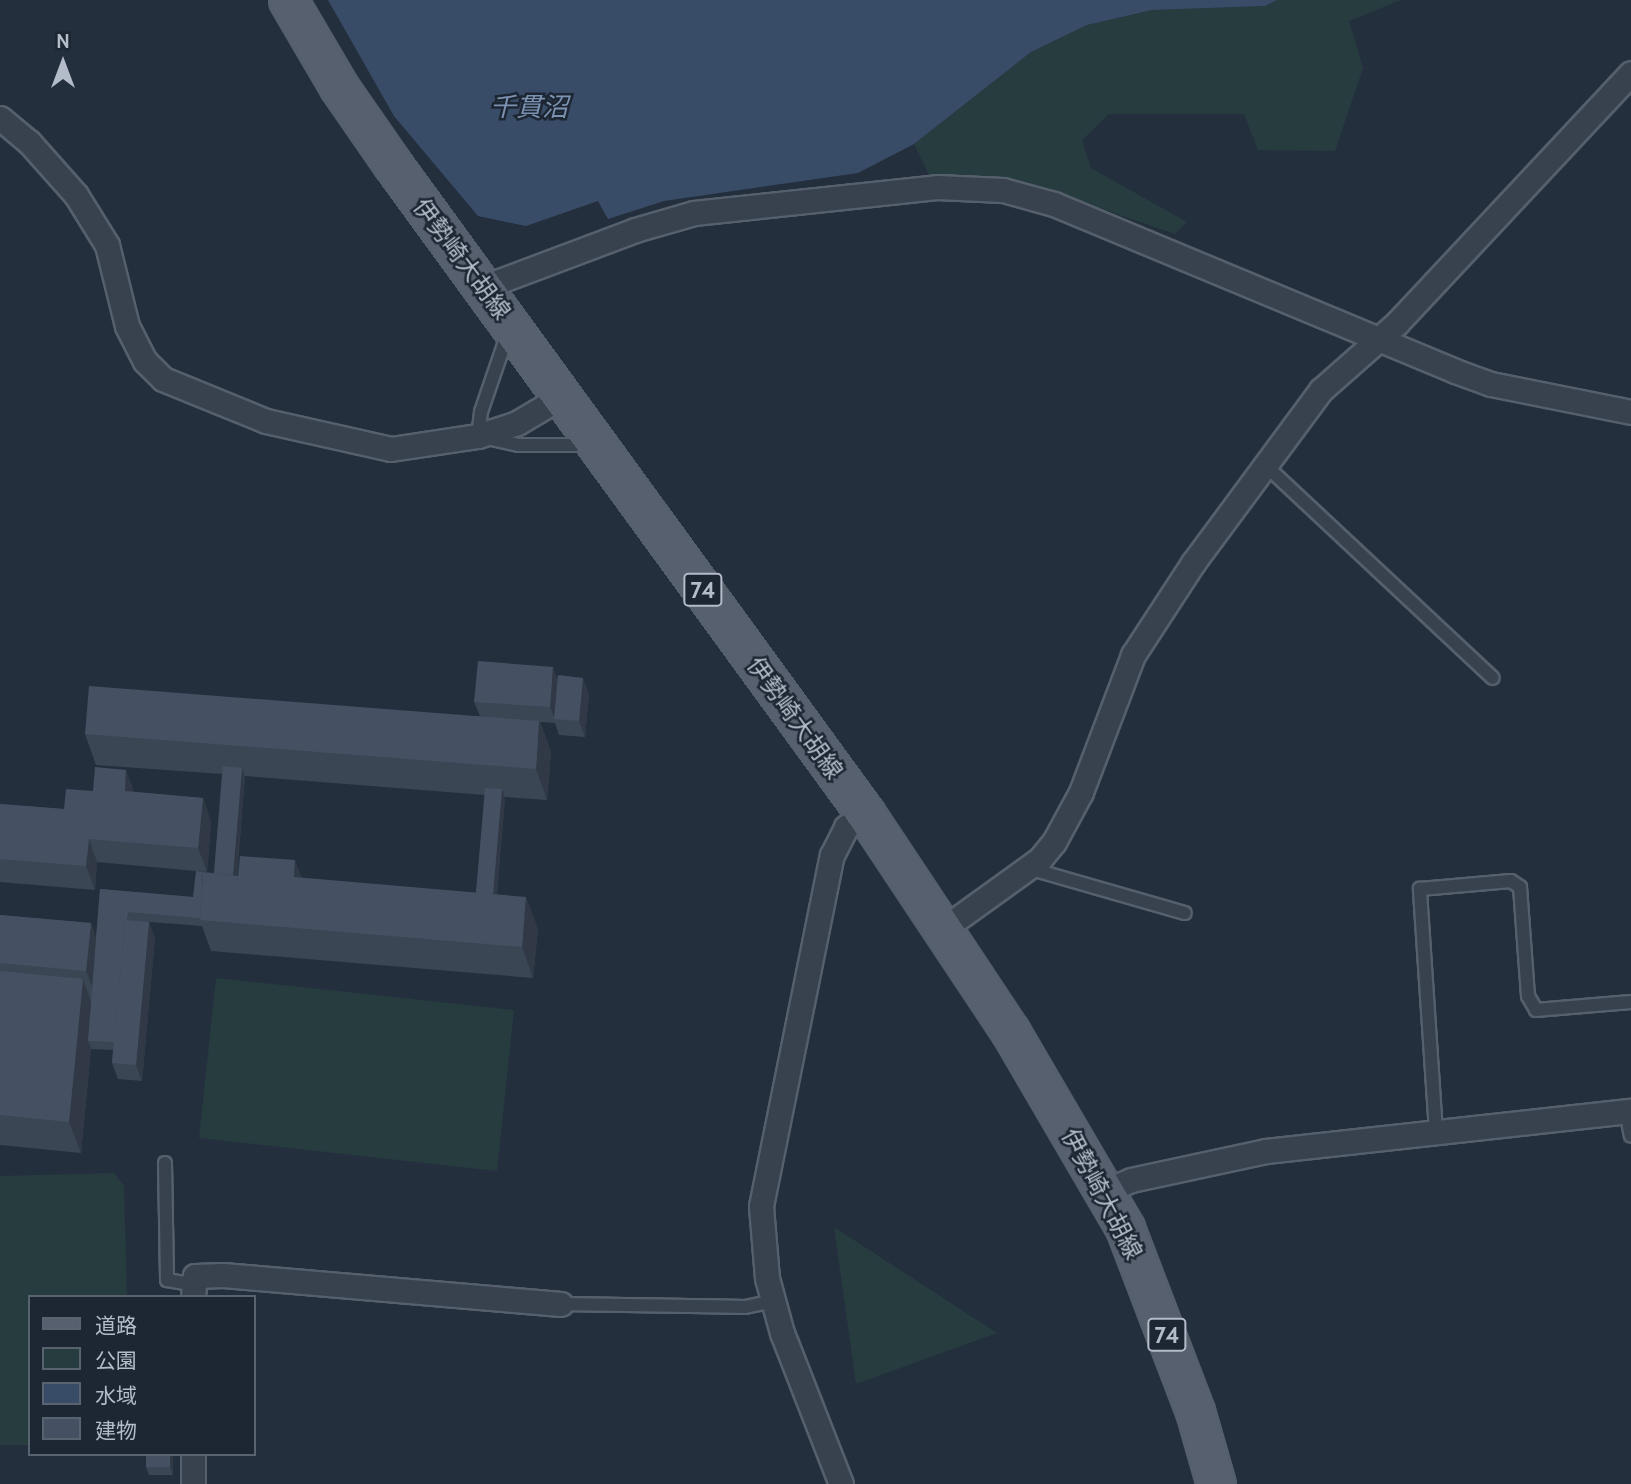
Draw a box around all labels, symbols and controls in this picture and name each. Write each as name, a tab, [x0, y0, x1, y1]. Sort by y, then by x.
north arrow	[28, 28, 98, 98]
text: N	[56, 30, 70, 53]
water label: 千貫沼	[490, 92, 568, 124]
street label: 伊勢崎大胡線	[407, 193, 517, 325]
road number: 74	[682, 570, 724, 610]
street label: 伊勢崎大胡線	[741, 651, 849, 785]
street label: 伊勢崎大胡線	[1055, 1124, 1149, 1264]
legend	[28, 1295, 256, 1456]
text: 道路	[95, 1313, 137, 1338]
road number: 74	[1146, 1316, 1188, 1354]
text: 公園	[95, 1348, 137, 1373]
text: 水域	[95, 1383, 137, 1408]
text: 建物	[95, 1418, 137, 1443]

